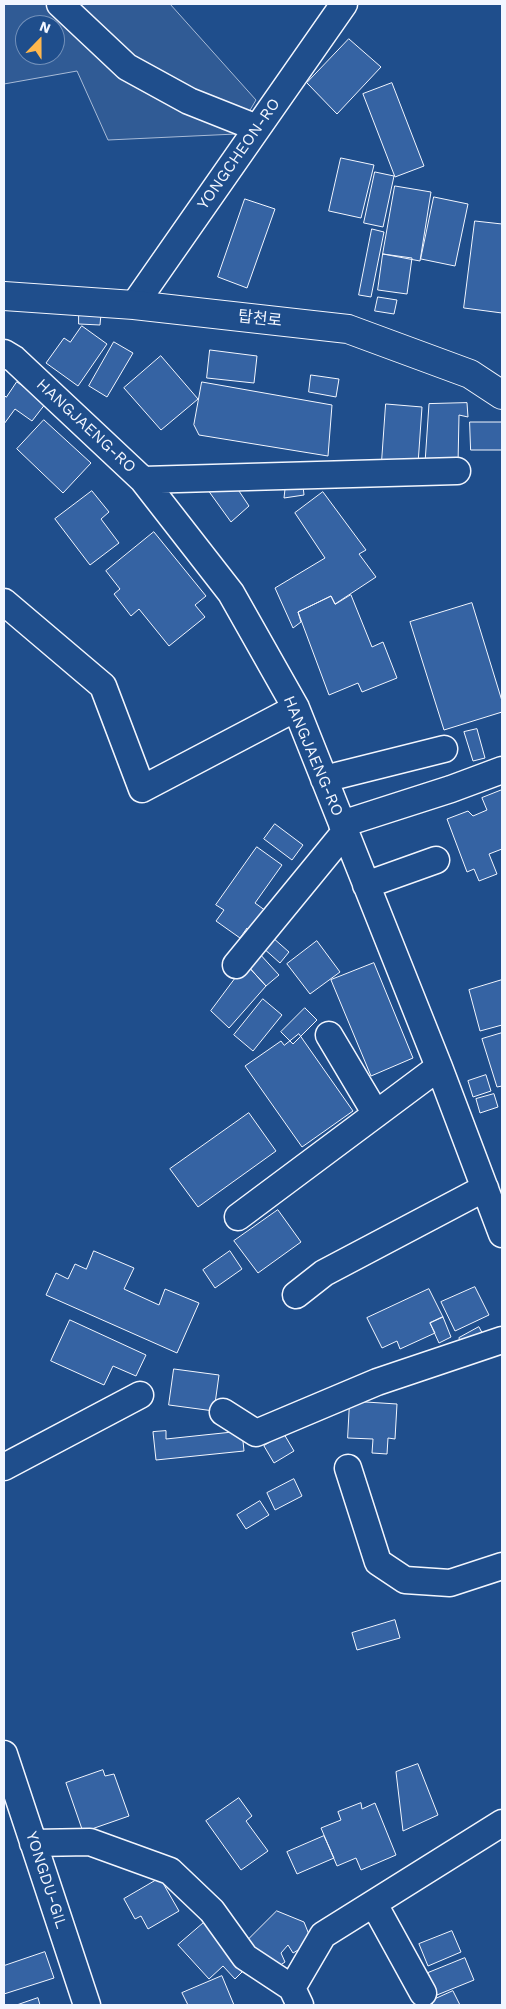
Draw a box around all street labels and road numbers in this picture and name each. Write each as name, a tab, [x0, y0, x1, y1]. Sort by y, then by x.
street label: YONGCHEON-RO	[194, 95, 284, 213]
street label: 탑천로	[237, 307, 283, 331]
street label: HANGJAENG-RO	[32, 375, 140, 477]
street label: HANGJAENG-RO	[279, 693, 347, 819]
street label: YONGDU-GIL	[21, 1829, 71, 1931]

